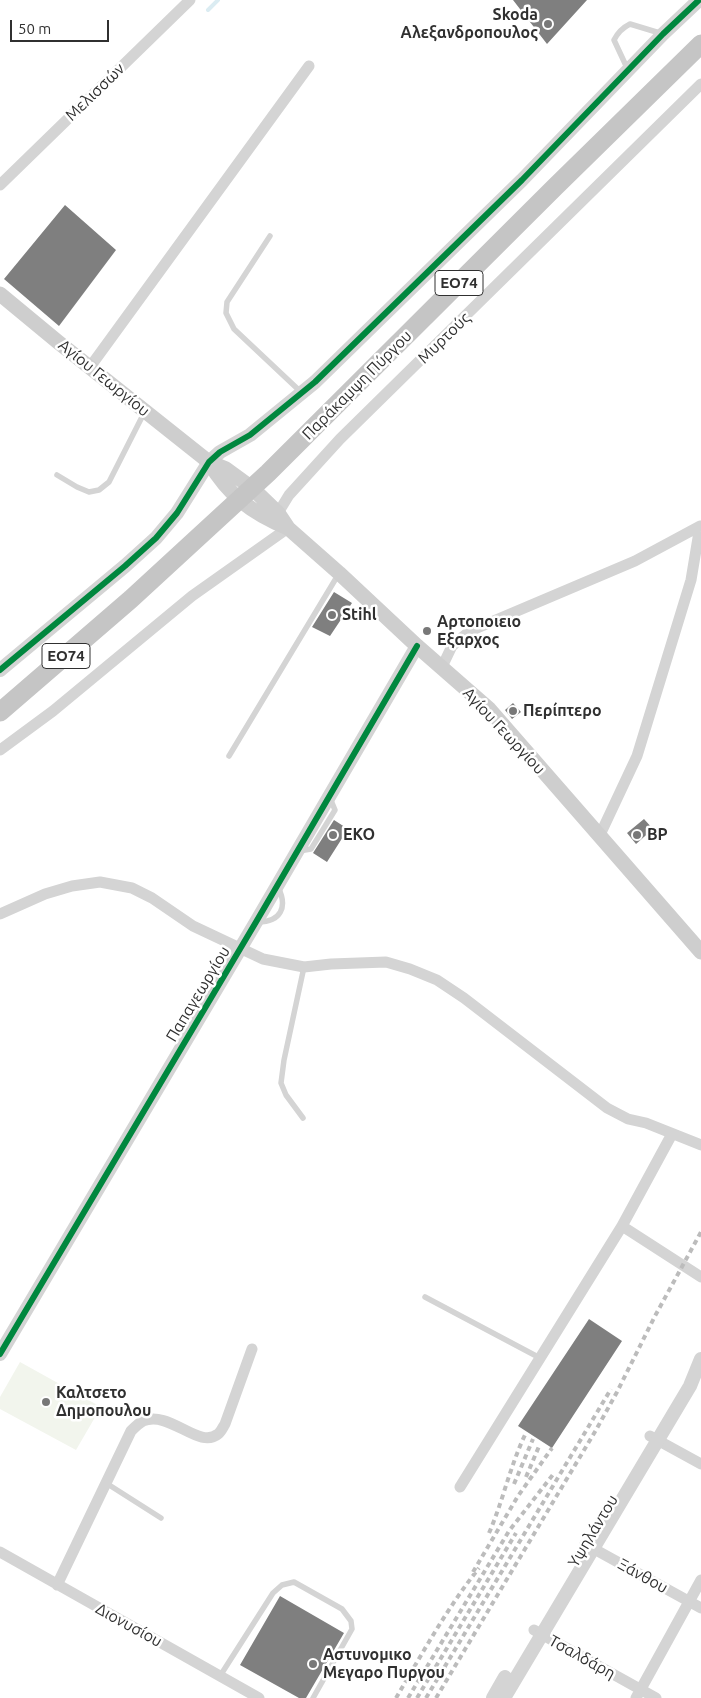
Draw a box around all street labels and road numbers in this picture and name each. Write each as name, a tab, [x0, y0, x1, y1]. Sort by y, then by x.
street label: Μελισσών	[61, 59, 129, 125]
road number: ΕΟ74	[435, 270, 483, 296]
street label: Μυρτούς	[414, 308, 474, 368]
street label: Παράκαμψη Πύργου	[298, 326, 416, 444]
street label: Αγίου Γεωργίου	[55, 335, 153, 421]
road number: ΕΟ74	[42, 644, 90, 668]
street label: Αγίου Γεωργίου	[459, 684, 549, 778]
street label: Παπαγεωργίου	[162, 943, 234, 1045]
street label: Υψηλάντου	[564, 1491, 622, 1571]
street label: Ξάνθου	[615, 1555, 671, 1597]
street label: Διονυσίου	[92, 1599, 166, 1651]
street label: Τσαλδάρη	[545, 1631, 619, 1683]

